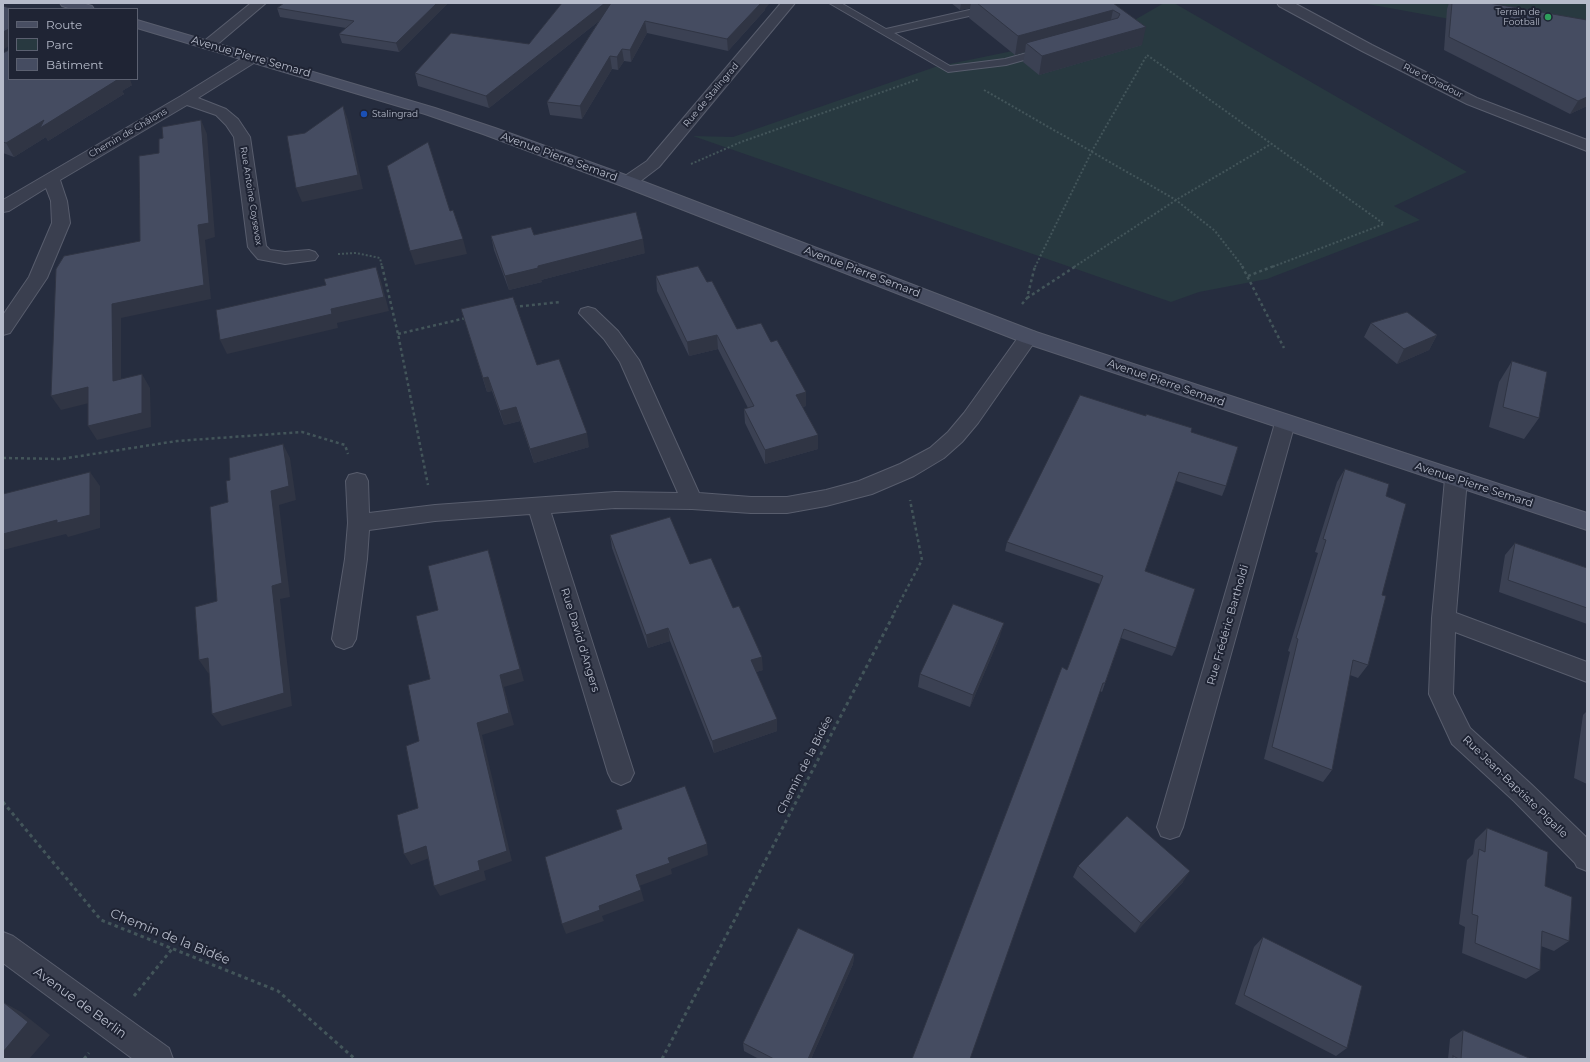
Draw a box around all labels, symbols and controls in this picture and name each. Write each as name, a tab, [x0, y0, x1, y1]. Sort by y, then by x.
place label: Terrain de Football	[1495, 7, 1540, 28]
legend	[8, 8, 138, 80]
marker: Terrain de Football	[1543, 12, 1553, 22]
text: Route	[46, 17, 82, 32]
street label: Avenue Pierre Semard	[190, 34, 312, 80]
text: Parc	[46, 37, 73, 52]
text: Bâtiment	[46, 57, 103, 72]
street label: Rue de Stalingrad	[681, 61, 741, 129]
street label: Rue d'Oradour	[1401, 61, 1465, 101]
street label: Chemin de Châlons	[87, 106, 169, 160]
marker: Stalingrad	[359, 109, 369, 119]
place label: Stalingrad	[372, 109, 418, 119]
street label: Avenue Pierre Semard	[499, 130, 619, 184]
street label: Rue Antoine Coysevox	[238, 146, 264, 246]
street label: Avenue Pierre Semard	[802, 244, 922, 300]
street label: Avenue Pierre Semard	[1106, 357, 1226, 409]
street label: Avenue Pierre Semard	[1413, 460, 1535, 510]
street label: Rue Frédéric Bartholdi	[1204, 563, 1252, 687]
street label: Rue David d'Angers	[558, 586, 602, 694]
street label: Chemin de la Bidée	[775, 714, 835, 816]
street label: Rue Jean-Baptiste Pigalle	[1460, 733, 1570, 841]
street label: Chemin de la Bidée	[108, 906, 232, 968]
street label: Avenue de Berlin	[30, 964, 130, 1042]

